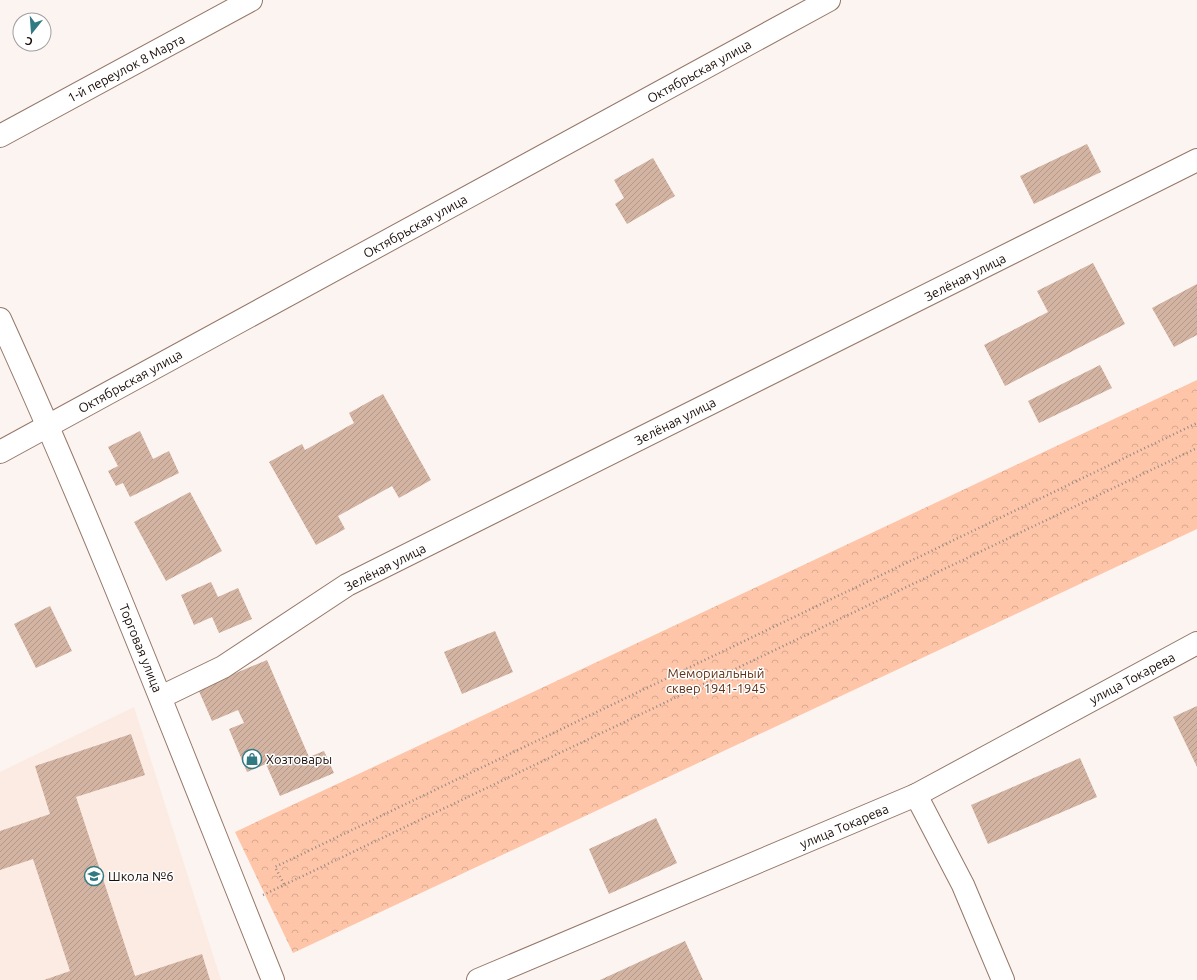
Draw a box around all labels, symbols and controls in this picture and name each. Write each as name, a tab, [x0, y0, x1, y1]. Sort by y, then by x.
north arrow	[12, 12, 52, 52]
street label: 1-й переулок 8 Марта	[65, 31, 187, 105]
text: С	[24, 35, 34, 48]
street label: Октябрьская улица	[645, 37, 753, 105]
street label: Октябрьская улица	[361, 192, 469, 260]
street label: Зелёная улица	[922, 251, 1008, 303]
street label: Октябрьская улица	[76, 347, 184, 415]
street label: Зелёная улица	[632, 395, 718, 447]
street label: Зелёная улица	[342, 541, 428, 593]
street label: Торговая улица	[117, 602, 165, 694]
street label: улица Токарева	[1087, 650, 1177, 706]
park label: Мемориальный сквер 1941-1945	[666, 666, 766, 695]
shop icon: Хозтовары	[241, 748, 263, 770]
place label: Хозтовары	[266, 752, 332, 766]
street label: улица Токарева	[798, 801, 890, 851]
school or university icon: Школа №6	[83, 865, 105, 887]
place label: Школа №6	[108, 869, 174, 883]

